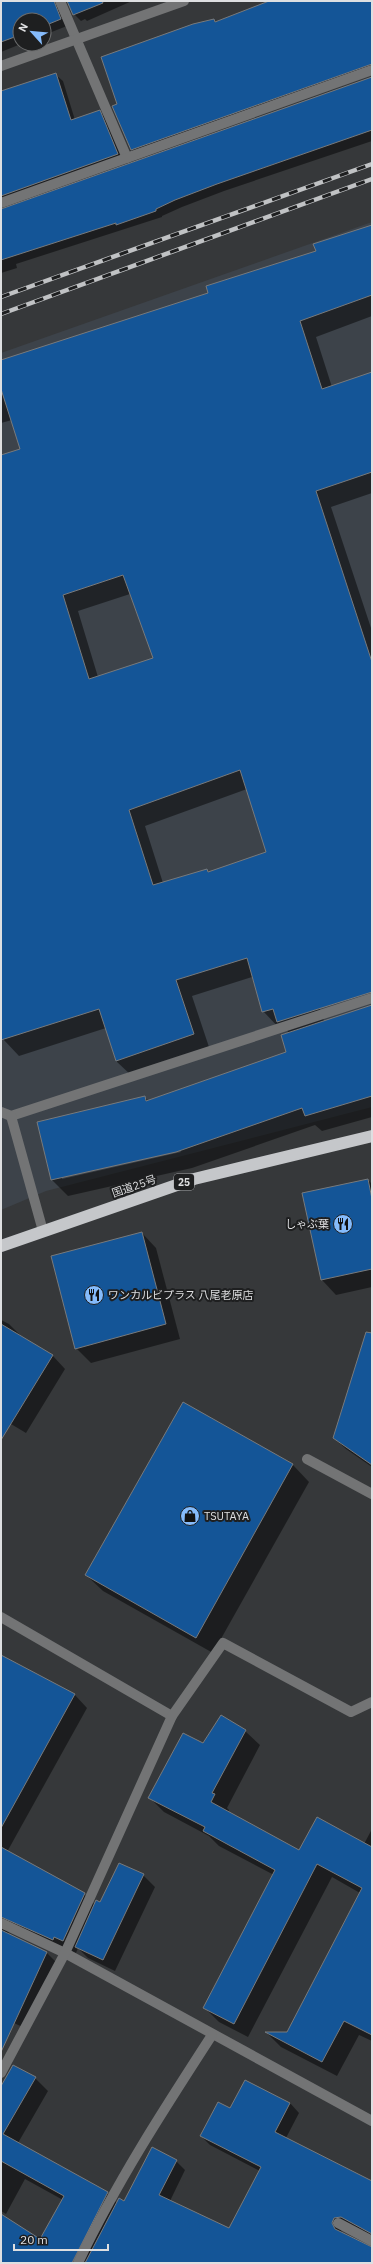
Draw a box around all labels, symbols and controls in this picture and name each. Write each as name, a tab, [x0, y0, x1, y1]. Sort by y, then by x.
north arrow	[12, 12, 52, 52]
text: N	[15, 21, 31, 34]
street label: 国道25号	[110, 1172, 158, 1200]
road number: 25	[174, 1174, 194, 1190]
restaurant icon: しゃぶ葉	[332, 1213, 354, 1235]
place label: しゃぶ葉	[285, 1217, 329, 1231]
restaurant icon: ワンカルビプラス 八尾老原店	[83, 1284, 105, 1306]
place label: ワンカルビプラス 八尾老原店	[108, 1288, 253, 1302]
shop icon: TSUTAYA	[179, 1505, 201, 1527]
place label: TSUTAYA	[204, 1509, 249, 1523]
scale bar	[14, 2226, 108, 2252]
text: 20 m	[20, 2232, 48, 2247]

